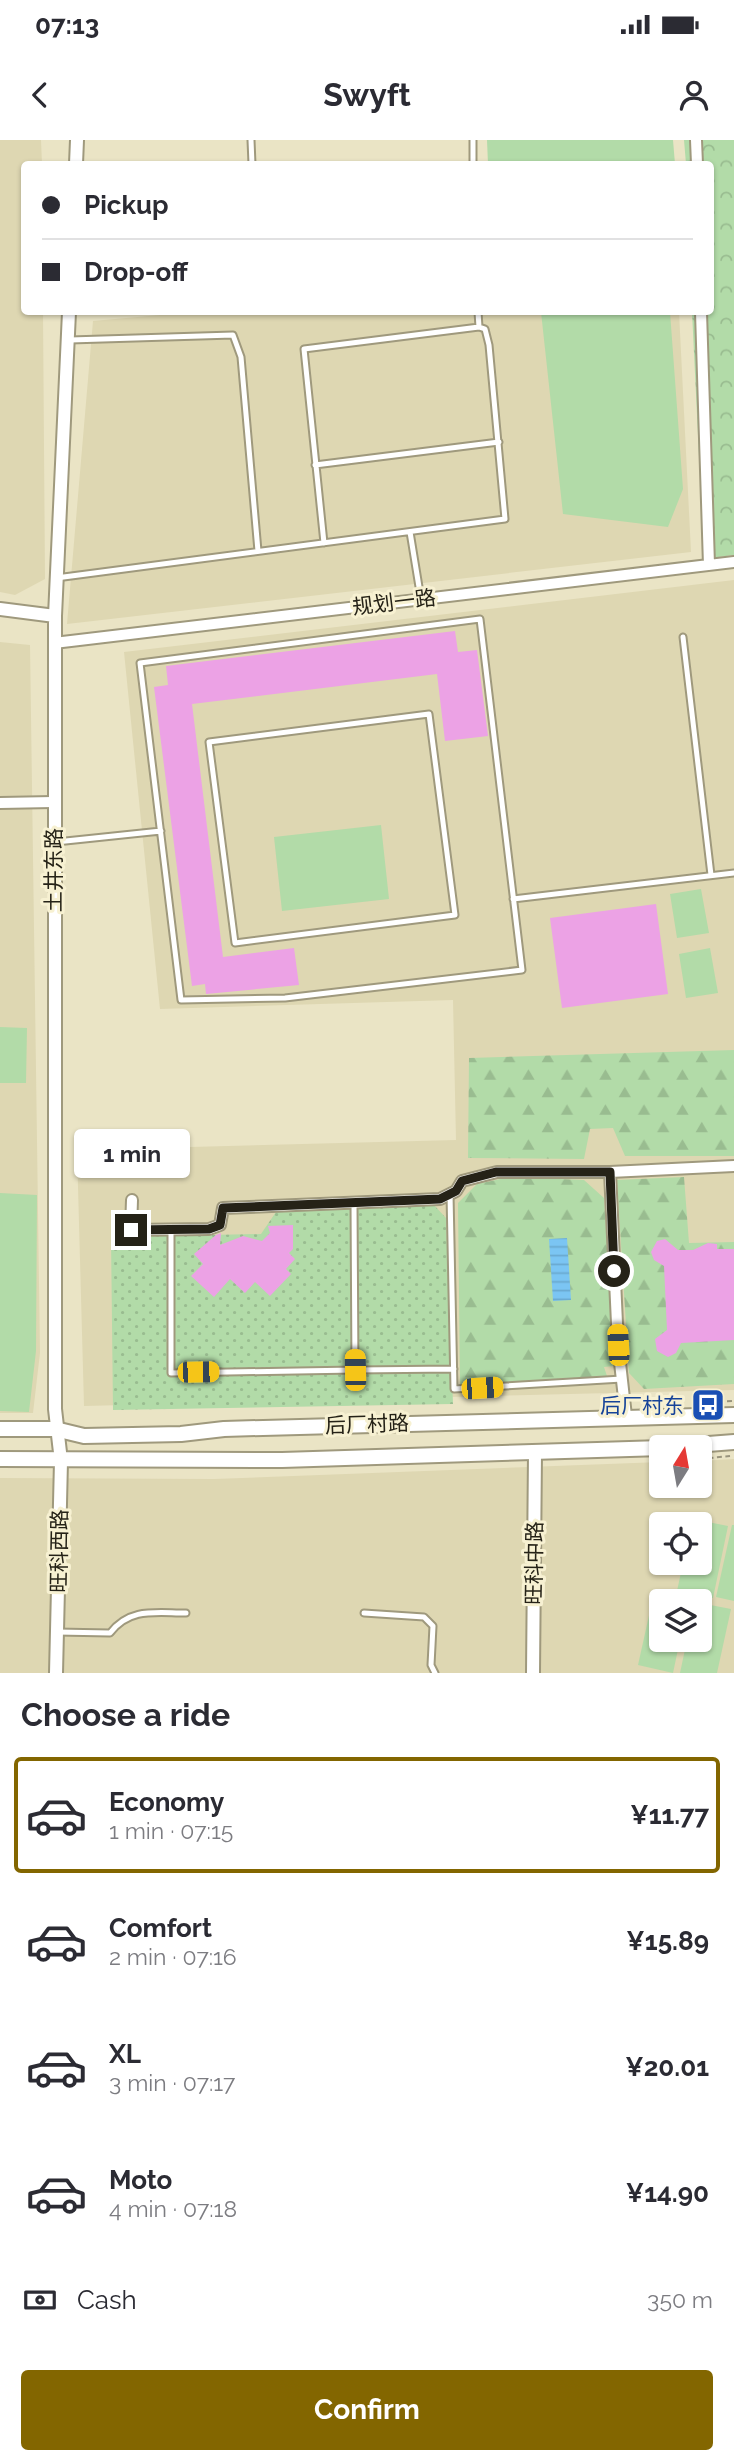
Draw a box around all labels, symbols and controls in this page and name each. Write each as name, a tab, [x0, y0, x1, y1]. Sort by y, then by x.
text: 07:13	[35, 10, 99, 40]
icon: back	[21, 76, 59, 114]
text: Swyft	[323, 76, 411, 113]
icon: person	[675, 76, 713, 114]
text: Pickup	[84, 190, 169, 220]
text: Drop-off	[84, 257, 188, 287]
street label: 规划一路	[351, 584, 437, 620]
street label: 土井东路	[41, 828, 66, 912]
callout: 1 min	[73, 1128, 189, 1178]
text: 1 min	[103, 1140, 161, 1167]
route end	[115, 1214, 147, 1246]
route start	[598, 1255, 630, 1287]
car	[607, 1323, 630, 1367]
car	[345, 1349, 366, 1391]
car	[177, 1361, 220, 1383]
car	[461, 1376, 504, 1400]
bus stop icon: 后厂村东	[689, 1386, 727, 1424]
place label: 后厂村东	[600, 1393, 684, 1418]
street label: 后厂村路	[325, 1410, 409, 1438]
north arrow	[649, 1435, 712, 1498]
map controls	[649, 1435, 712, 1652]
street label: 旺科西路	[46, 1509, 72, 1593]
button: locate	[649, 1512, 712, 1575]
street label: 旺科中路	[521, 1521, 547, 1605]
button: layers	[649, 1589, 712, 1652]
text: Choose a ride	[21, 1696, 230, 1733]
icon: car	[25, 1784, 88, 1847]
text: Economy	[109, 1787, 224, 1817]
text: ¥11.77	[630, 1800, 709, 1830]
text: 1 min · 07:15	[109, 1817, 233, 1844]
icon: car	[25, 1910, 88, 1973]
text: Comfort	[109, 1913, 212, 1943]
text: ¥15.89	[626, 1926, 709, 1956]
text: 2 min · 07:16	[109, 1943, 237, 1970]
icon: car	[25, 2036, 88, 2099]
text: XL	[109, 2039, 141, 2069]
text: ¥20.01	[625, 2052, 709, 2082]
text: 3 min · 07:17	[109, 2069, 235, 2096]
icon: car	[25, 2162, 88, 2225]
text: Moto	[109, 2165, 172, 2195]
text: ¥14.90	[626, 2178, 709, 2208]
text: 4 min · 07:18	[109, 2195, 237, 2222]
icon: cash	[21, 2281, 59, 2319]
text: Cash	[77, 2285, 137, 2315]
text: 350 m	[647, 2286, 713, 2313]
button: Confirm	[21, 2370, 713, 2450]

